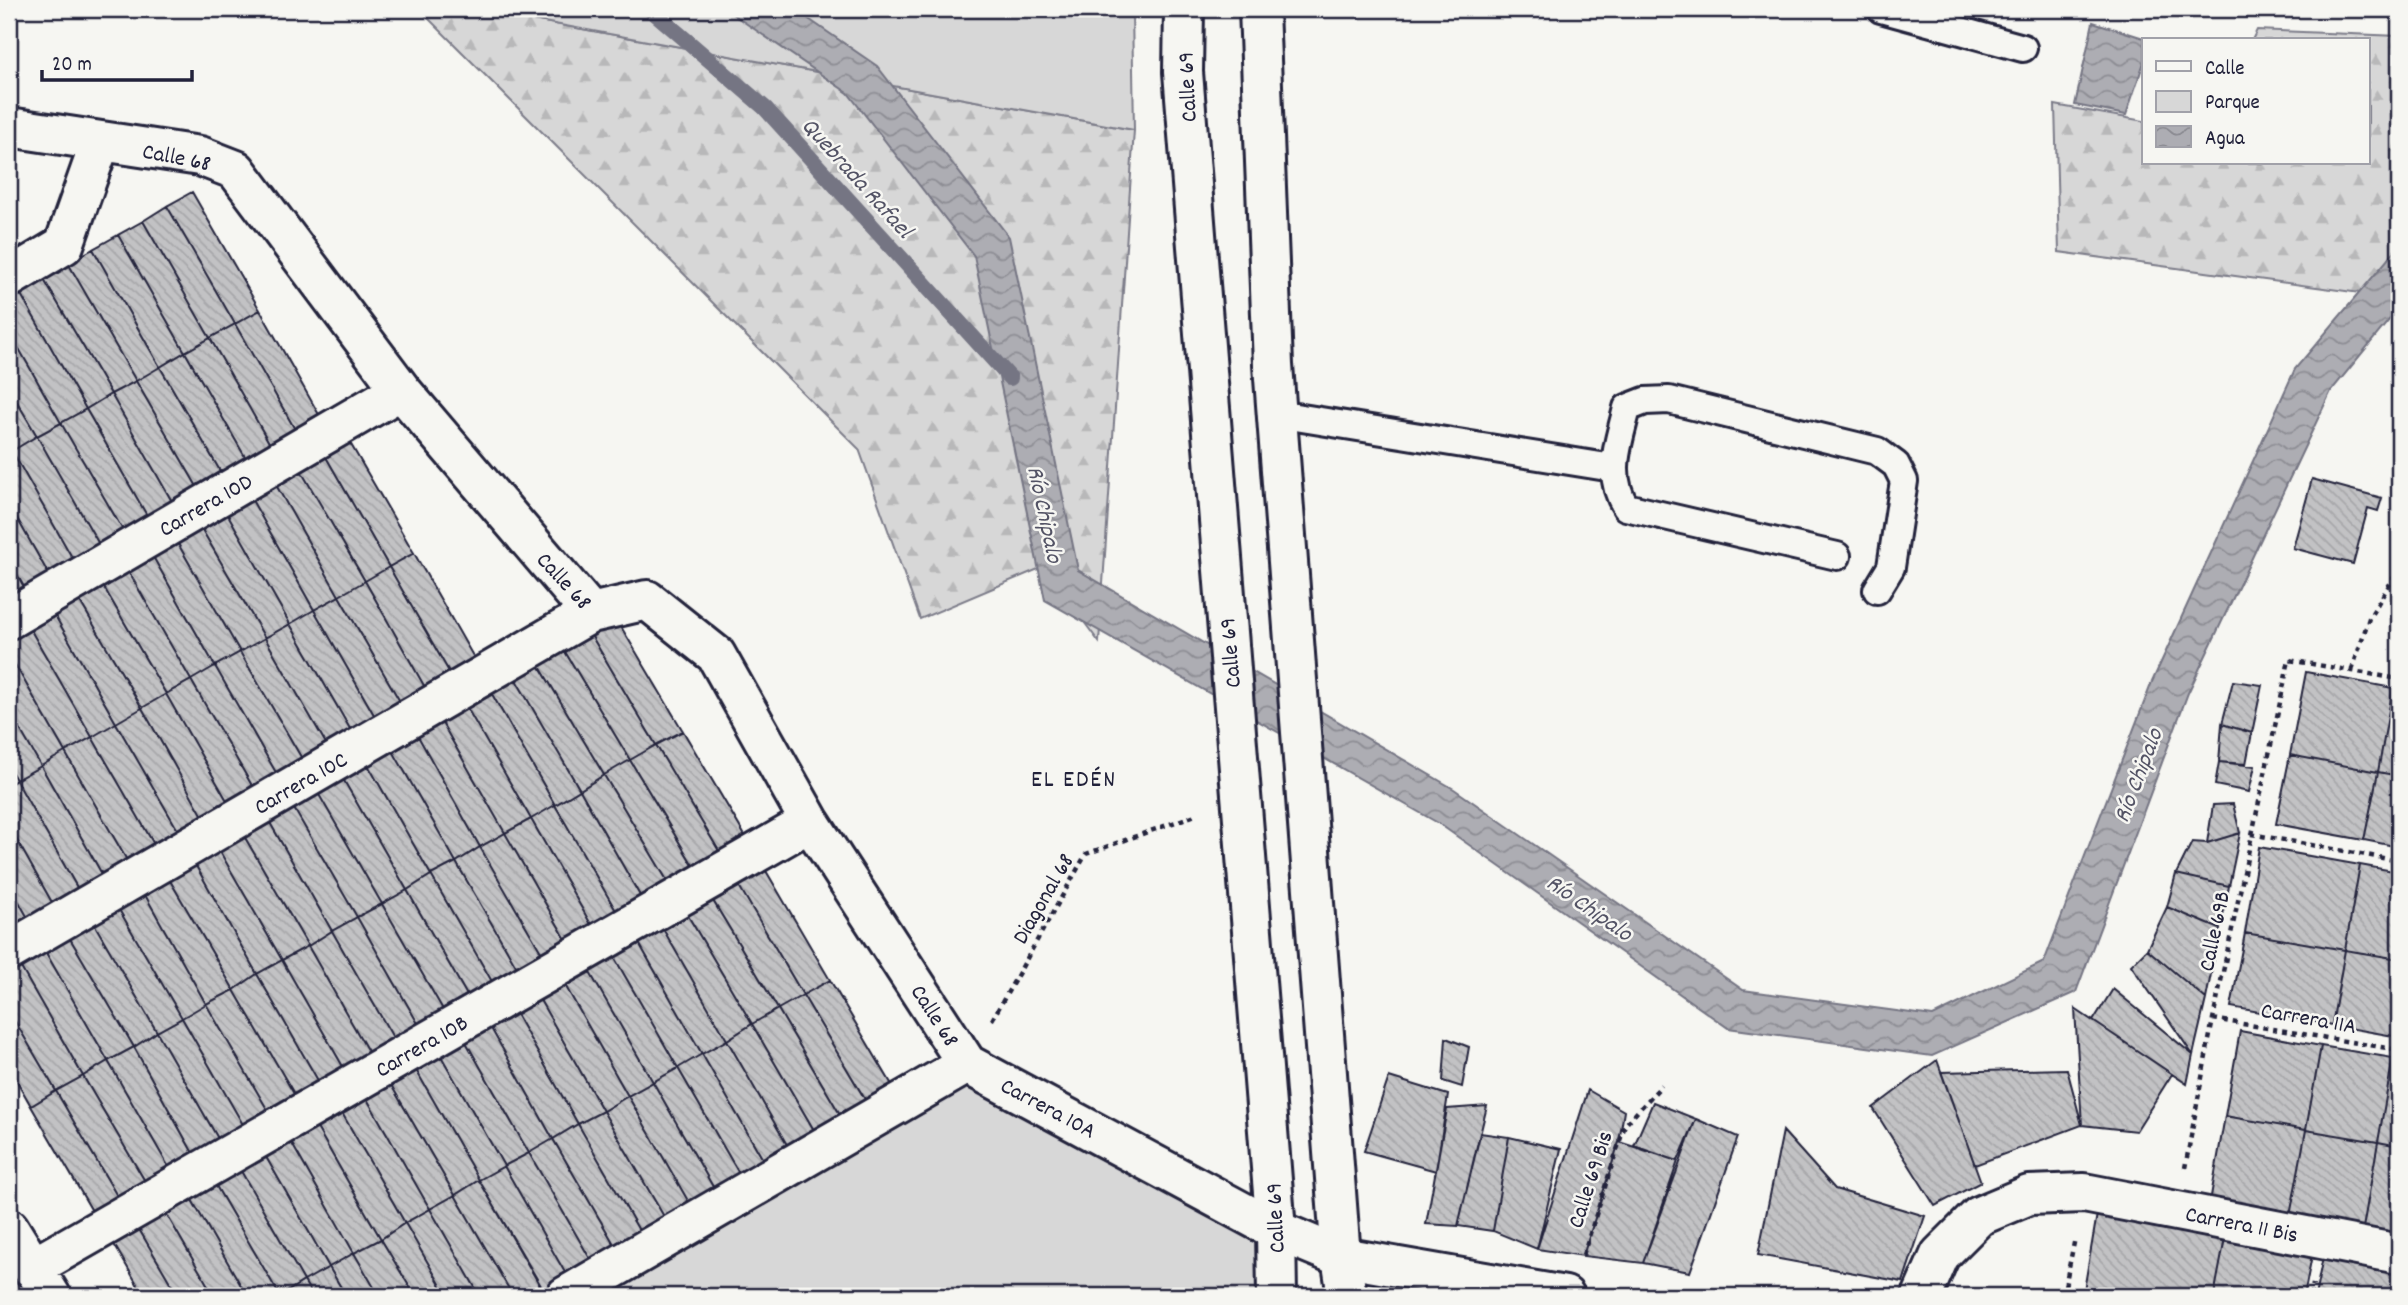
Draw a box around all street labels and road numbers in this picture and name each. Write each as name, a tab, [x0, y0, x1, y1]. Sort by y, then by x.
street label: Calle 69	[1171, 51, 1208, 123]
street label: Calle 68	[139, 137, 213, 182]
street label: Carrera 10D	[154, 467, 260, 547]
street label: Calle 68	[527, 546, 598, 619]
street label: Calle 69	[1213, 616, 1252, 689]
street label: Carrera 10C	[249, 745, 355, 825]
street label: Diagonal 68	[1006, 848, 1084, 951]
street label: Calle 69B	[2192, 889, 2241, 975]
street label: Calle 68	[900, 979, 966, 1055]
street label: Carrera 11A	[2258, 996, 2359, 1045]
street label: Carrera 10B	[370, 1008, 475, 1088]
street label: Carrera 10A	[994, 1071, 1101, 1149]
street label: Calle 69 Bis	[1561, 1127, 1624, 1233]
street label: Calle 69	[1259, 1182, 1296, 1254]
street label: Carrera 11 Bis	[2182, 1199, 2300, 1254]

